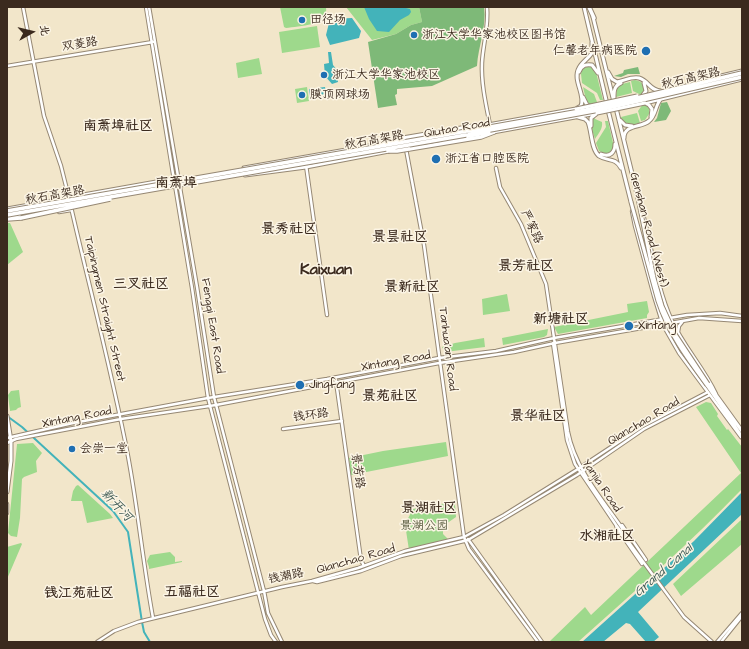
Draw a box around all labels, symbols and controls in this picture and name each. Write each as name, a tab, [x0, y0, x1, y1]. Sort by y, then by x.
north arrow	[12, 12, 52, 52]
place label: 田径场	[310, 13, 346, 27]
marker: 田径场	[297, 15, 307, 25]
text: 北	[36, 24, 53, 37]
place label: 浙江大学华家池校区图书馆	[422, 28, 566, 42]
marker: 浙江大学华家池校区图书馆	[409, 30, 419, 40]
street label: 双菱路	[61, 35, 99, 55]
place label: 仁馨老年病医院	[553, 44, 637, 58]
marker: 仁馨老年病医院	[640, 45, 652, 57]
street label: 秋石高架路	[660, 65, 722, 93]
place label: 浙江大学华家池校区	[332, 68, 440, 82]
marker: 浙江大学华家池校区	[319, 70, 329, 80]
place label: 膜顶网球场	[310, 88, 370, 102]
marker: 膜顶网球场	[297, 90, 307, 100]
street label: Qiutao Road	[423, 116, 491, 142]
district label: 南萧埠社区	[83, 119, 153, 135]
street label: 秋石高架路	[343, 129, 405, 153]
place label: 浙江省口腔医院	[445, 152, 529, 166]
marker: 浙江省口腔医院	[430, 153, 442, 165]
street label: Genshan Road (West)	[626, 171, 670, 289]
district label: 南萧埠	[155, 176, 197, 192]
street label: 秋石高架路	[24, 184, 86, 208]
street label: 严家路	[517, 208, 545, 246]
district label: 景秀社区	[261, 222, 317, 238]
district label: 景昙社区	[372, 230, 428, 246]
street label: Taipingmen Straight Street	[80, 235, 128, 383]
district label: 景芳社区	[498, 259, 554, 275]
district label: Kaixuan	[300, 261, 352, 281]
district label: 三叉社区	[113, 277, 169, 293]
street label: Fengqi East Road	[197, 277, 227, 375]
district label: 景新社区	[384, 280, 440, 296]
street label: Tanhua'an Road	[435, 306, 459, 392]
district label: 新塘社区	[533, 312, 589, 328]
place label: Xintang	[638, 319, 676, 333]
marker: Xintang	[623, 320, 635, 332]
street label: Xintang Road	[360, 349, 432, 375]
place label: Jingfang	[309, 378, 355, 392]
marker: Jingfang	[294, 379, 306, 391]
district label: 景苑社区	[362, 389, 418, 405]
street label: Qianchao Road	[605, 395, 683, 449]
street label: Xintang Road	[41, 404, 113, 432]
street label: 钱环路	[292, 406, 330, 426]
district label: 景华社区	[510, 409, 566, 425]
place label: 会崇一堂	[80, 442, 128, 456]
marker: 会崇一堂	[67, 444, 77, 454]
street label: 景芳路	[347, 452, 367, 490]
street label: Yanjia Road	[578, 457, 624, 515]
water label: 新开河	[97, 486, 135, 526]
district label: 景湖社区	[401, 501, 457, 517]
park label: 景湖公园	[400, 519, 448, 533]
district label: 水湘社区	[579, 529, 635, 545]
water label: Grand Canal	[632, 541, 696, 601]
street label: Qianchao Road	[315, 542, 397, 578]
street label: 钱潮路	[267, 566, 305, 588]
district label: 五福社区	[164, 585, 220, 601]
district label: 钱江苑社区	[44, 586, 114, 602]

